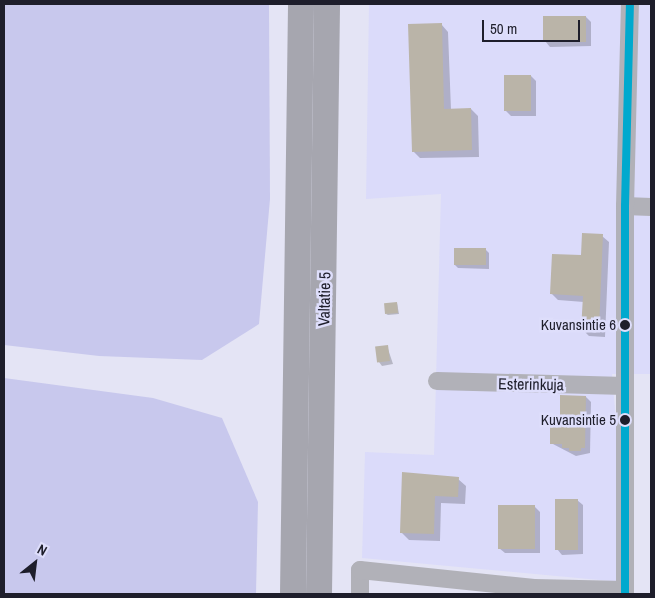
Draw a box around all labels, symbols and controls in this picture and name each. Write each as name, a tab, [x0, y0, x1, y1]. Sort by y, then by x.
scale bar	[485, 10, 582, 42]
text: 50 m	[490, 18, 517, 39]
street label: Valtatie 5	[314, 272, 334, 326]
place label: Kuvansintie 6	[541, 316, 616, 334]
marker: Kuvansintie 6	[620, 320, 630, 330]
street label: Esterinkuja	[498, 374, 564, 394]
place label: Kuvansintie 5	[541, 411, 616, 429]
marker: Kuvansintie 5	[620, 415, 630, 425]
north arrow	[10, 538, 60, 588]
text: N	[34, 540, 50, 560]

